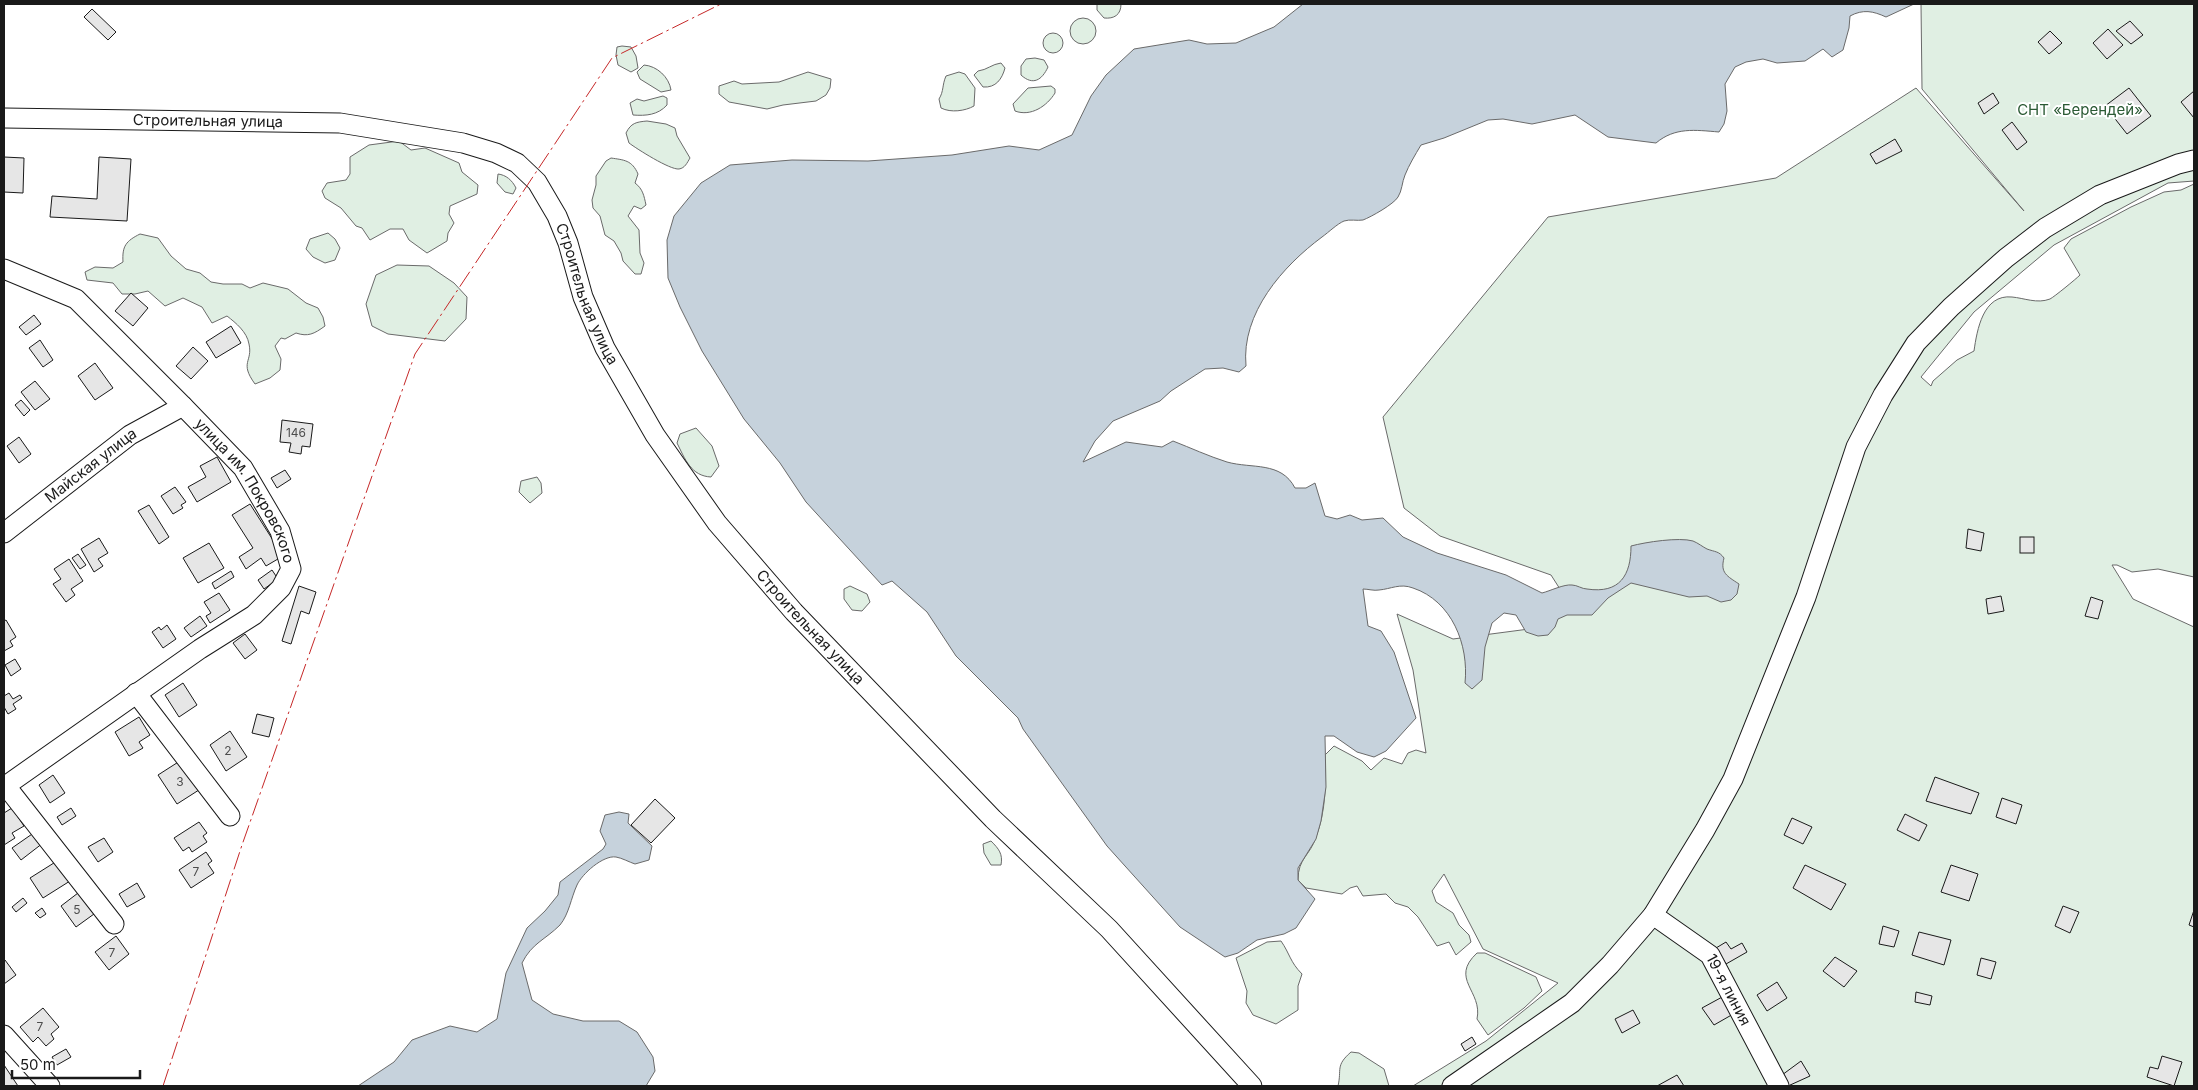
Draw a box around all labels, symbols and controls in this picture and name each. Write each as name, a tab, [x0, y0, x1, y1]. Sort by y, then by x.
park label: СНТ «Берендей»	[2017, 100, 2143, 119]
street label: Строительная улица	[133, 110, 283, 131]
street label: Строительная улица	[552, 220, 623, 368]
street label: улица им. Покровского	[191, 414, 299, 565]
street label: Майская улица	[41, 423, 140, 507]
house number: 146	[286, 425, 306, 440]
street label: Строительная улица	[753, 565, 869, 688]
house number: 2	[224, 743, 232, 758]
house number: 3	[176, 774, 184, 789]
house number: 7	[193, 864, 200, 879]
house number: 5	[73, 902, 81, 917]
house number: 7	[109, 945, 116, 960]
street label: 19-я линия	[1702, 950, 1755, 1029]
house number: 7	[37, 1019, 44, 1034]
scale bar	[12, 1048, 140, 1080]
text: 50 m	[20, 1055, 56, 1074]

